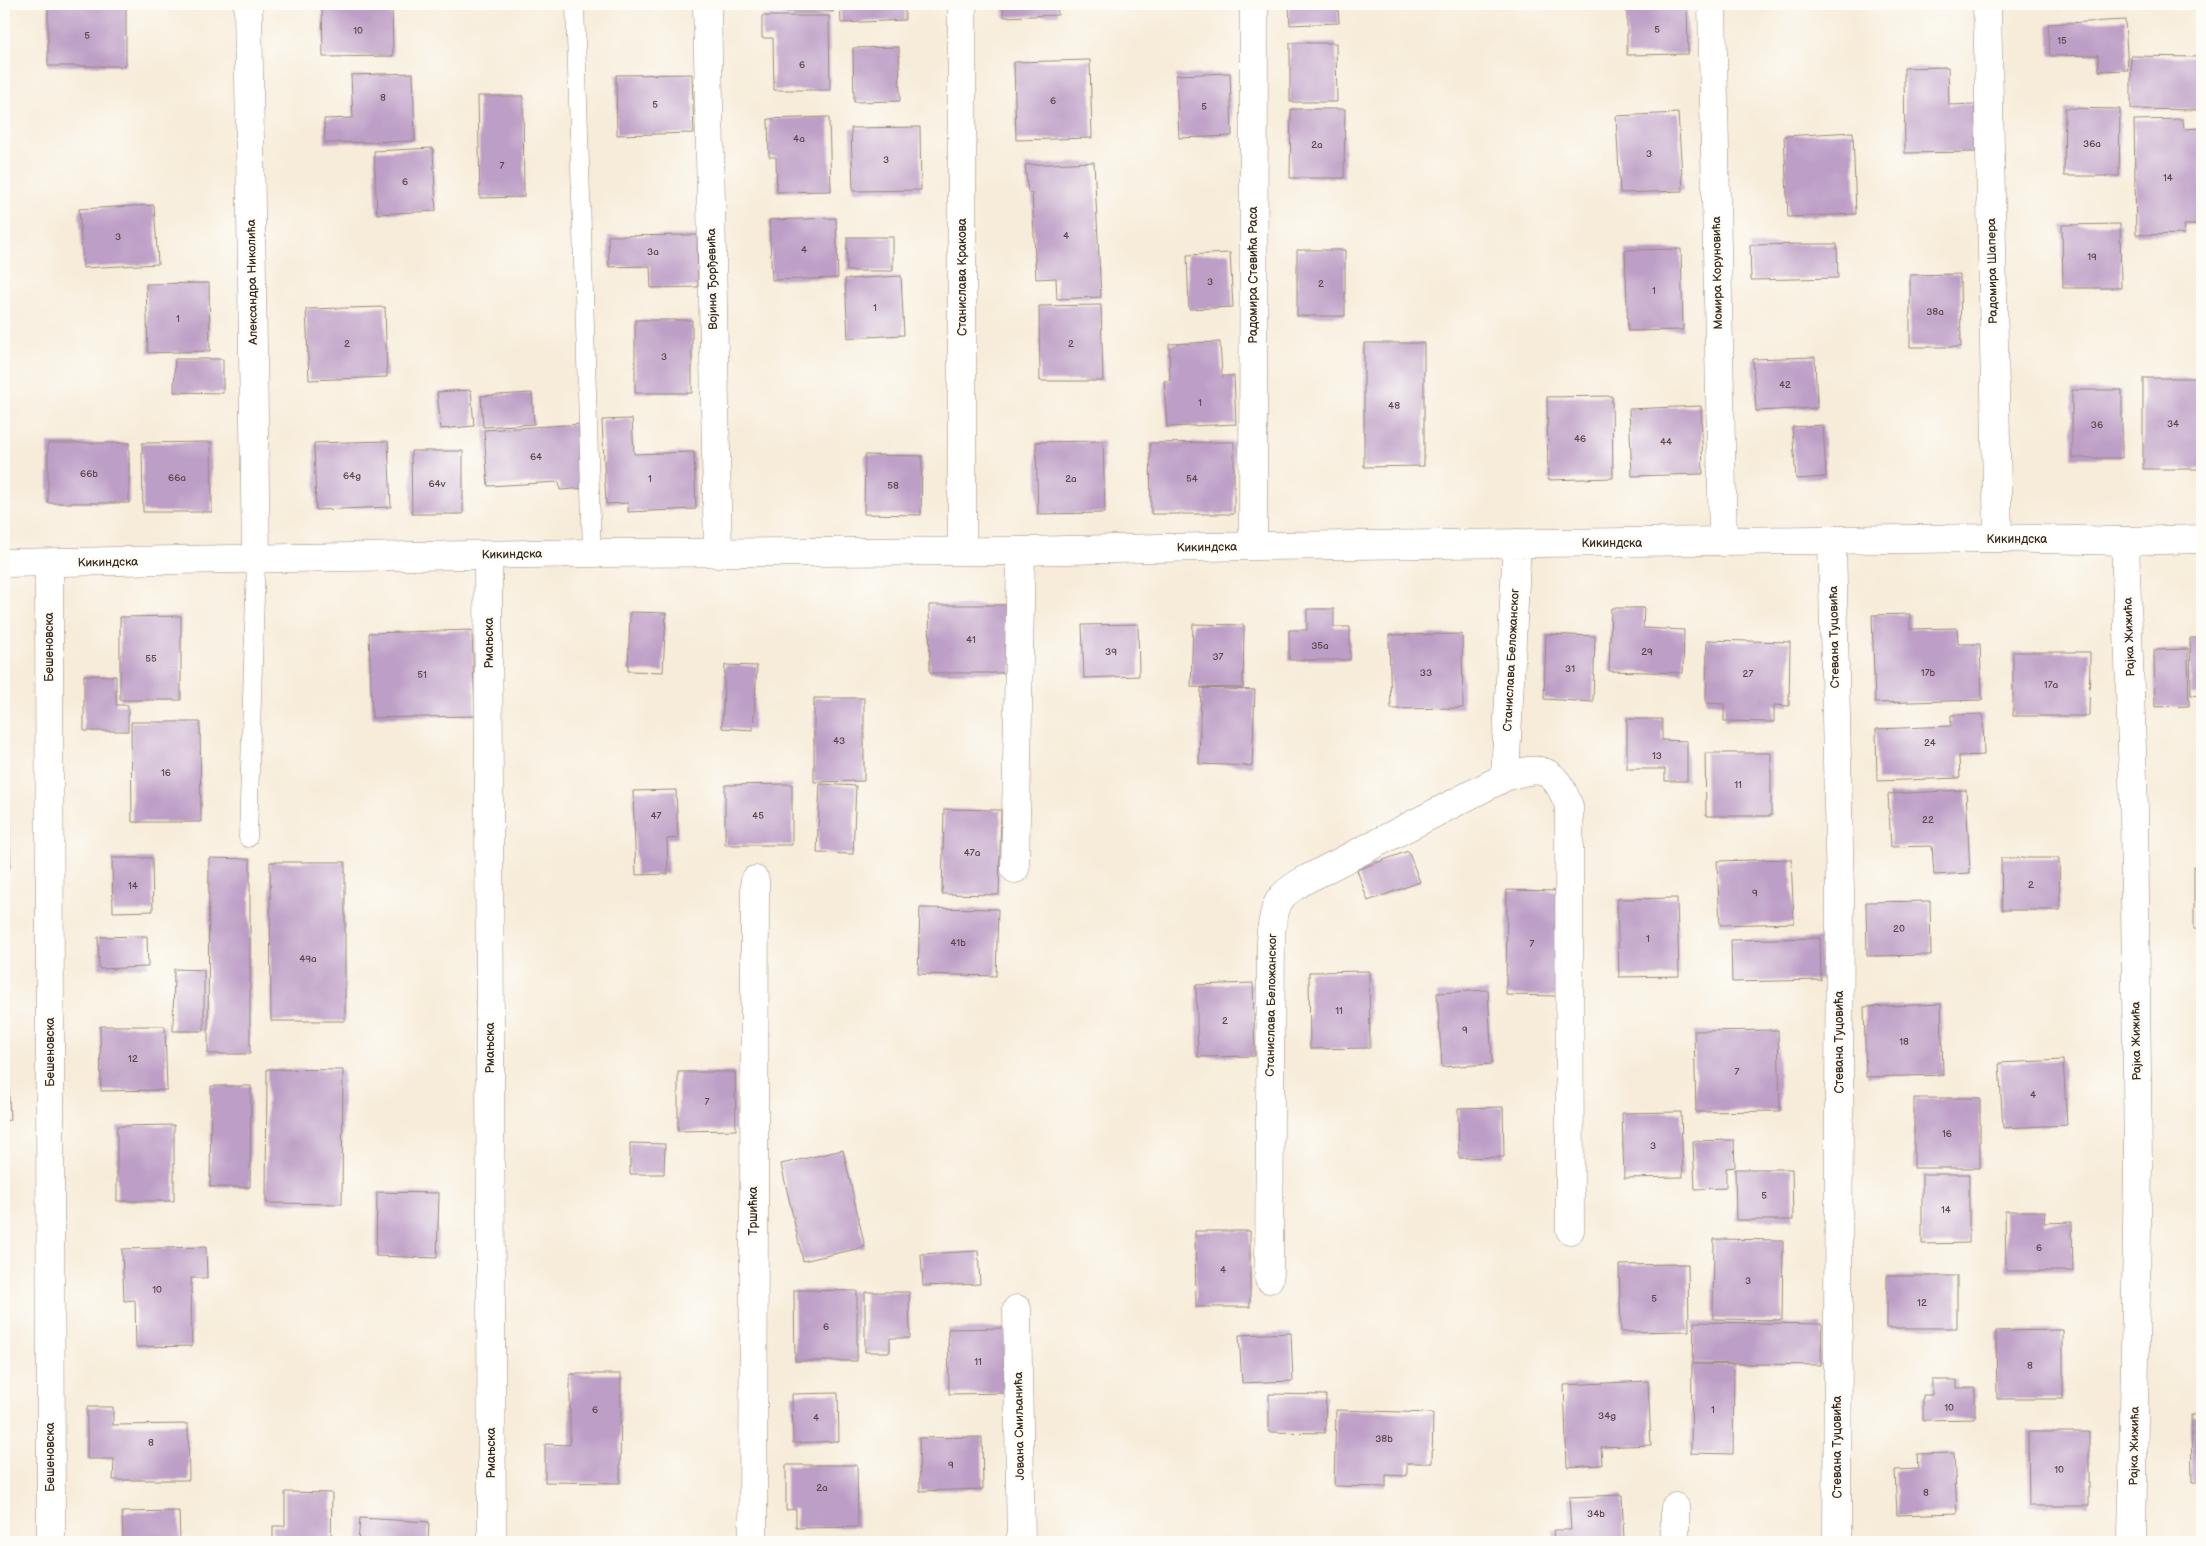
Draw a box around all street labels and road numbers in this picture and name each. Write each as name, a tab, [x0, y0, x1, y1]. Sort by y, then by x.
street label: Радомира Стевића Раса	[1246, 206, 1261, 344]
street label: Момира Коруновића	[1709, 216, 1726, 330]
street label: Станислава Кракова	[955, 218, 970, 336]
street label: Радомира Шапера	[1984, 218, 2001, 324]
street label: Александра Николића	[244, 219, 261, 346]
street label: Војина Ђорђевића	[704, 228, 721, 330]
street label: Кикиндска	[1987, 532, 2047, 547]
street label: Кикиндска	[1582, 536, 1642, 551]
street label: Кикиндска	[1176, 539, 1238, 556]
street label: Кикиндска	[481, 546, 543, 563]
street label: Кикиндска	[77, 554, 139, 571]
street label: Стевана Туцовића	[1826, 585, 1843, 688]
street label: Станислава Беложанског	[1500, 588, 1523, 732]
street label: Рајка Жижића	[2121, 597, 2138, 677]
street label: Бешеновска	[42, 612, 57, 682]
street label: Рмањска	[482, 617, 497, 669]
street label: Станислава Беложанског	[1263, 933, 1280, 1077]
street label: Стевана Туцовића	[1832, 991, 1847, 1093]
street label: Рајка Жижића	[2128, 1001, 2145, 1081]
street label: Бешеновска	[43, 1017, 58, 1087]
street label: Рмањска	[483, 1022, 498, 1074]
street label: Тршићка	[746, 1187, 761, 1235]
street label: Јована Смиљанића	[1011, 1372, 1028, 1480]
street label: Стевана Туцовића	[1830, 1396, 1845, 1498]
street label: Рајка Жижића	[2126, 1406, 2143, 1486]
street label: Бешеновска	[43, 1422, 58, 1492]
street label: Рмањска	[484, 1427, 499, 1479]

